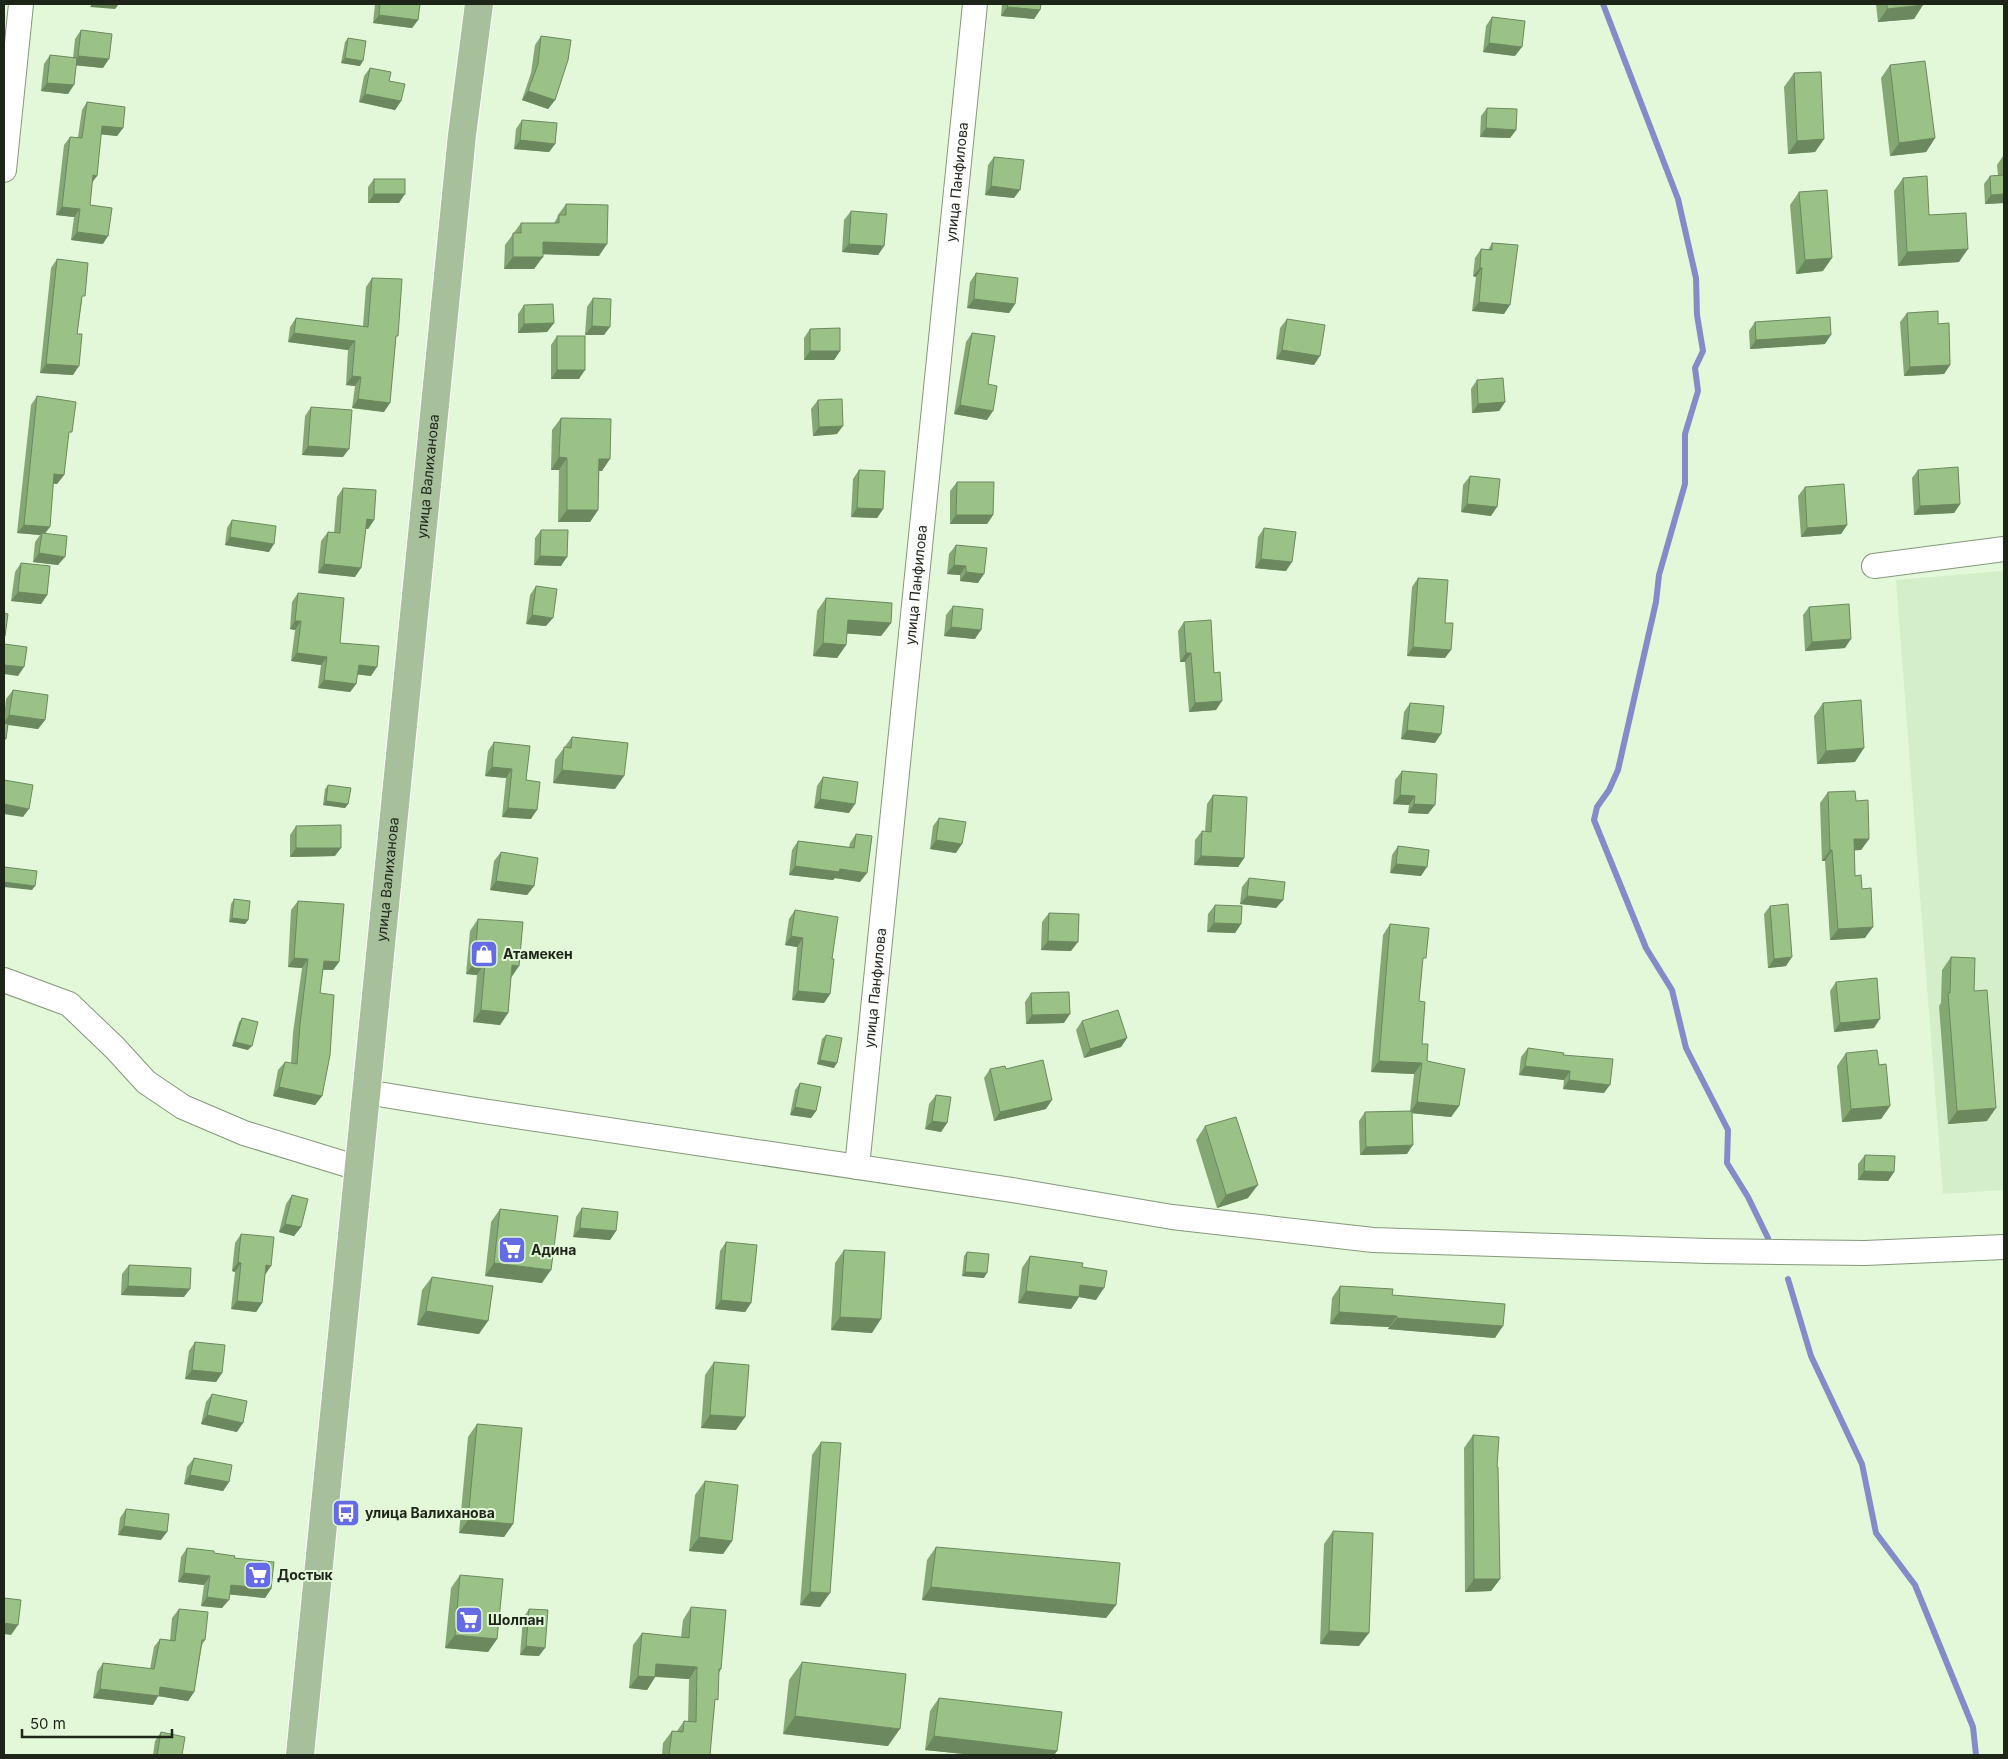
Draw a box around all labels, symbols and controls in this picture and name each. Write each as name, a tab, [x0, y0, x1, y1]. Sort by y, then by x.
street label: улица Панфилова	[942, 121, 971, 243]
street label: улица Валиханова	[413, 413, 442, 539]
street label: улица Панфилова	[901, 524, 930, 646]
street label: улица Валиханова	[372, 816, 402, 942]
street label: улица Панфилова	[860, 927, 889, 1049]
shop icon: Атамекен	[469, 939, 499, 969]
place label: Атамекен	[503, 945, 573, 962]
supermarket icon: Адина	[497, 1235, 527, 1265]
place label: Адина	[531, 1241, 576, 1258]
bus stop icon: улица Валиханова	[331, 1498, 361, 1528]
place label: улица Валиханова	[365, 1504, 495, 1521]
supermarket icon: Достык	[243, 1560, 273, 1590]
place label: Достык	[277, 1566, 334, 1583]
supermarket icon: Шолпан	[454, 1605, 484, 1635]
place label: Шолпан	[488, 1611, 544, 1628]
scale bar	[22, 1706, 172, 1738]
text: 50 m	[30, 1714, 66, 1733]

